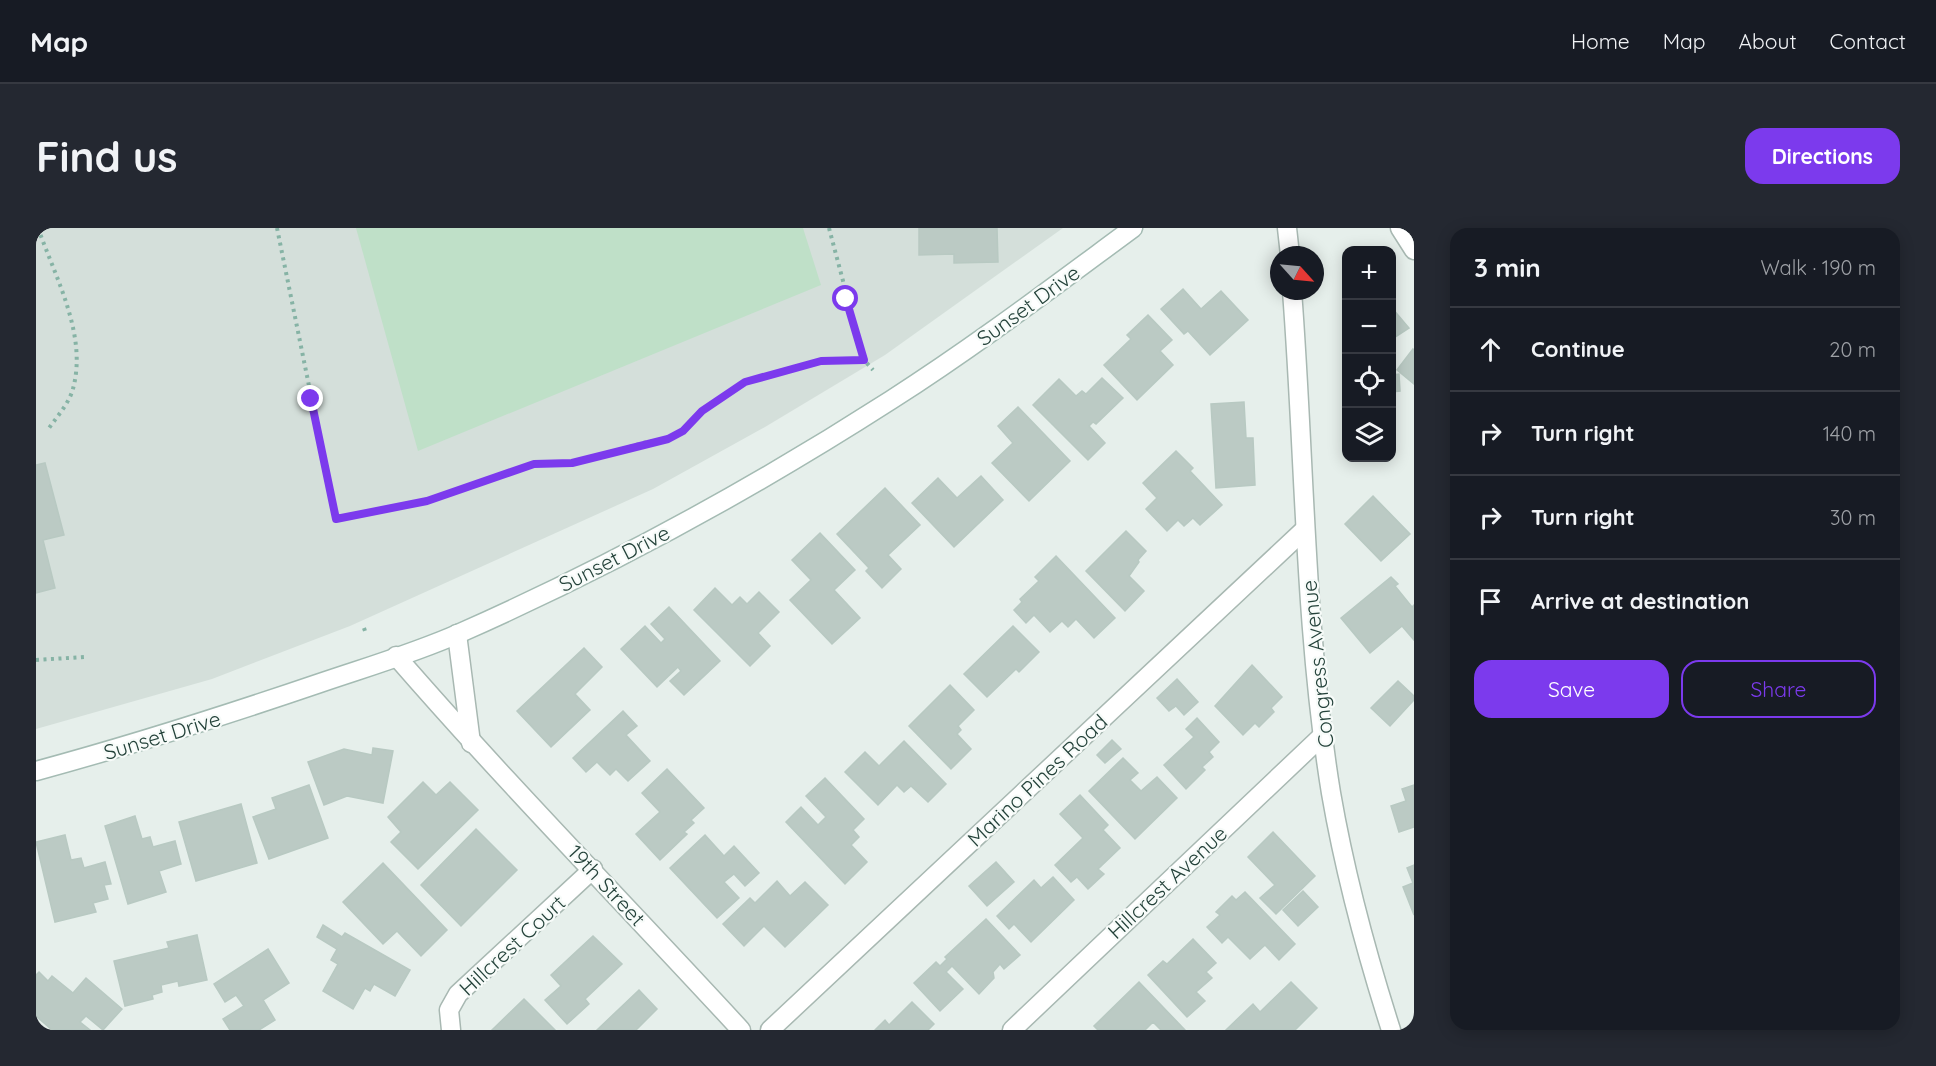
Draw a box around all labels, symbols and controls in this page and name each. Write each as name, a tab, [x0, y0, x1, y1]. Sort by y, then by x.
text: Map	[30, 24, 88, 59]
text: Home	[1571, 28, 1630, 54]
text: Map	[1663, 28, 1706, 54]
text: About	[1739, 28, 1797, 54]
text: Contact	[1830, 28, 1906, 54]
button: Directions	[1745, 128, 1900, 184]
text: Find us	[36, 130, 178, 183]
north arrow	[1270, 246, 1324, 300]
map controls	[1342, 246, 1396, 462]
button: +	[1342, 246, 1396, 300]
text: 3 min	[1474, 251, 1541, 284]
text: Walk · 190 m	[1760, 255, 1876, 280]
street label: Sunset Drive	[971, 259, 1085, 351]
route start	[832, 285, 858, 311]
button: −	[1342, 300, 1396, 354]
icon: ahead	[1474, 333, 1507, 366]
text: Continue	[1531, 335, 1625, 363]
text: 20 m	[1829, 337, 1876, 362]
button: locate	[1342, 354, 1396, 408]
route end	[297, 385, 323, 411]
button: layers	[1342, 408, 1396, 462]
icon: right	[1474, 417, 1507, 450]
text: Turn right	[1531, 419, 1635, 447]
text: 140 m	[1823, 421, 1876, 446]
icon: right	[1474, 501, 1507, 534]
text: Turn right	[1531, 503, 1635, 531]
text: 30 m	[1830, 505, 1876, 530]
street label: Sunset Drive	[554, 519, 674, 597]
street label: Congress Avenue	[1295, 579, 1339, 749]
icon: arrive	[1474, 585, 1507, 618]
text: Arrive at destination	[1531, 587, 1749, 615]
button: Save	[1474, 660, 1669, 718]
button: Share	[1681, 660, 1876, 718]
street label: Sunset Drive	[100, 705, 224, 765]
street label: Marino Pines Road	[962, 708, 1112, 852]
street label: Hillcrest Avenue	[1102, 820, 1232, 944]
street label: 19th Street	[563, 839, 651, 931]
street label: Hillcrest Court	[454, 889, 570, 1001]

